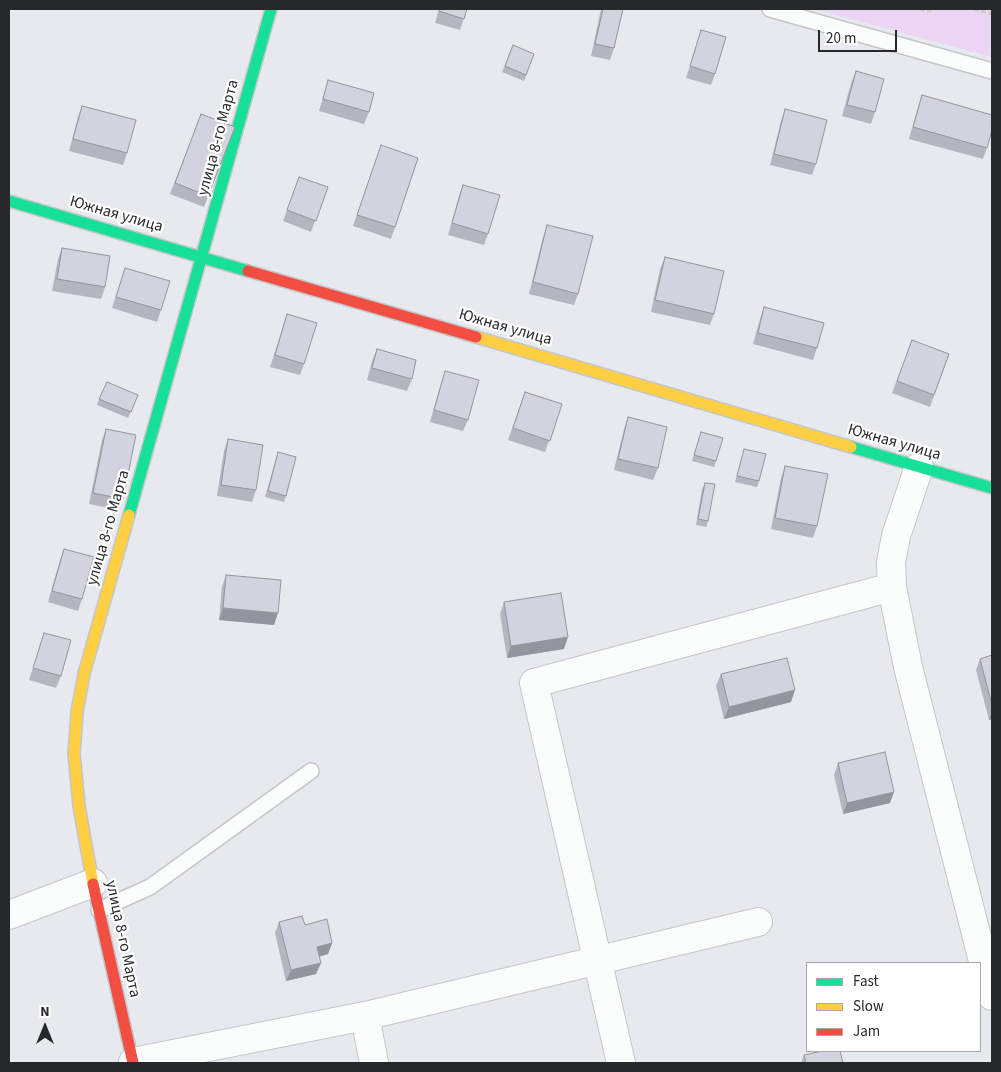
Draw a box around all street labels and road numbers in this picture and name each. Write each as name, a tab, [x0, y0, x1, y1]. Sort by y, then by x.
street label: улица 8-го Марта	[194, 78, 244, 198]
street label: Южная улица	[67, 193, 165, 237]
street label: Южная улица	[456, 306, 554, 350]
street label: Южная улица	[845, 421, 943, 465]
street label: улица 8-го Марта	[83, 468, 135, 588]
street label: улица 8-го Марта	[100, 879, 144, 999]

